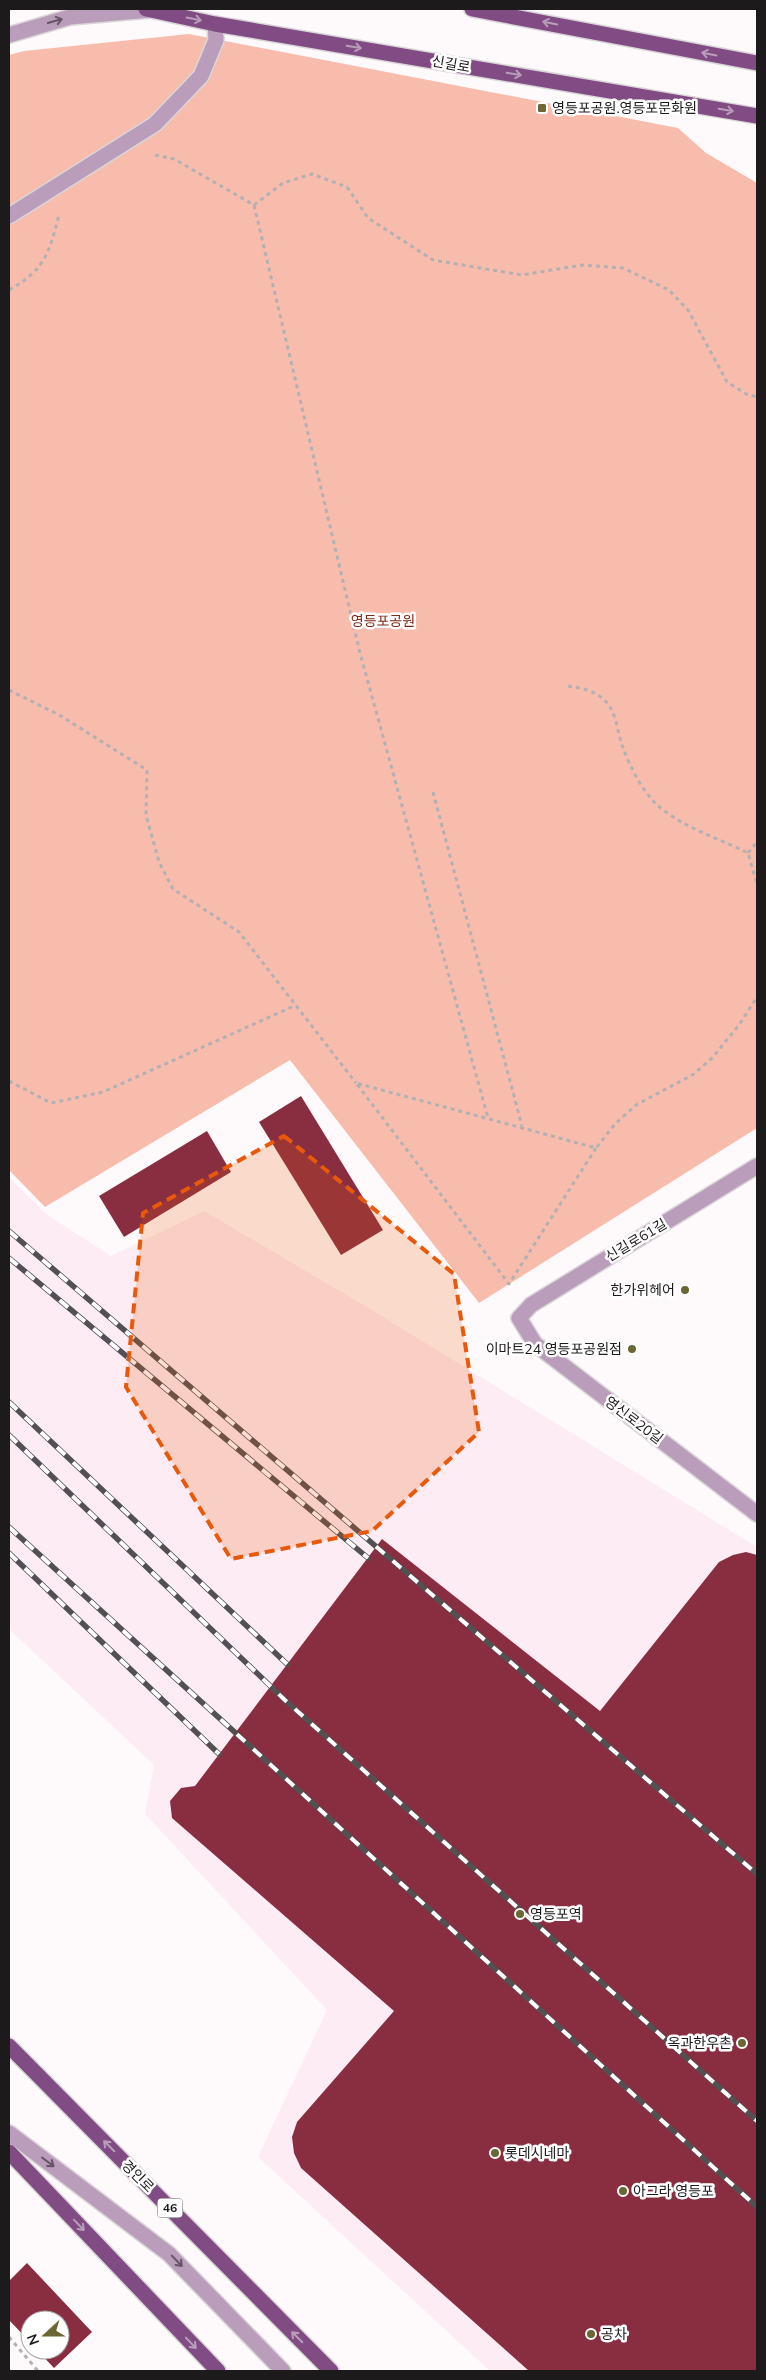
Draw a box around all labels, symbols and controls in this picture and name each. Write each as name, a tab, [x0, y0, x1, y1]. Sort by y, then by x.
one-way arrow	[47, 15, 63, 25]
one-way arrow	[185, 15, 201, 25]
one-way arrow	[542, 18, 558, 28]
one-way arrow	[345, 43, 361, 53]
one-way arrow	[702, 48, 718, 58]
street label: 신길로	[430, 52, 472, 76]
one-way arrow	[506, 70, 522, 80]
place label: 영등포공원.영등포문화원	[552, 99, 697, 117]
marker: 영등포공원.영등포문화원	[536, 102, 548, 114]
one-way arrow	[718, 106, 734, 116]
park label: 영등포공원	[351, 612, 415, 630]
street label: 신길로61길	[602, 1215, 670, 1265]
place label: 한가위헤어	[611, 1281, 675, 1299]
marker: 한가위헤어	[679, 1284, 691, 1296]
place label: 이마트24 영등포공원점	[486, 1340, 622, 1358]
marker: 이마트24 영등포공원점	[626, 1343, 638, 1355]
street label: 영신로20길	[601, 1392, 667, 1448]
place label: 영등포역	[530, 1905, 582, 1923]
marker: 영등포역	[514, 1908, 526, 1920]
place label: 옥과한우촌	[668, 2034, 732, 2052]
marker: 옥과한우촌	[736, 2037, 748, 2049]
one-way arrow	[103, 2141, 115, 2153]
place label: 롯데시네마	[505, 2144, 570, 2162]
marker: 롯데시네마	[489, 2147, 501, 2159]
street label: 경인로	[118, 2156, 158, 2196]
one-way arrow	[41, 2157, 54, 2168]
place label: 아그라 영등포	[633, 2182, 714, 2200]
marker: 아그라 영등포	[617, 2185, 629, 2197]
road number: 46	[158, 2198, 182, 2218]
one-way arrow	[73, 2219, 85, 2231]
one-way arrow	[170, 2255, 182, 2267]
north arrow	[20, 2310, 70, 2360]
place label: 공차	[601, 2325, 627, 2343]
marker: 공차	[585, 2328, 597, 2340]
one-way arrow	[291, 2330, 303, 2343]
text: N	[23, 2331, 43, 2348]
one-way arrow	[185, 2336, 197, 2349]

